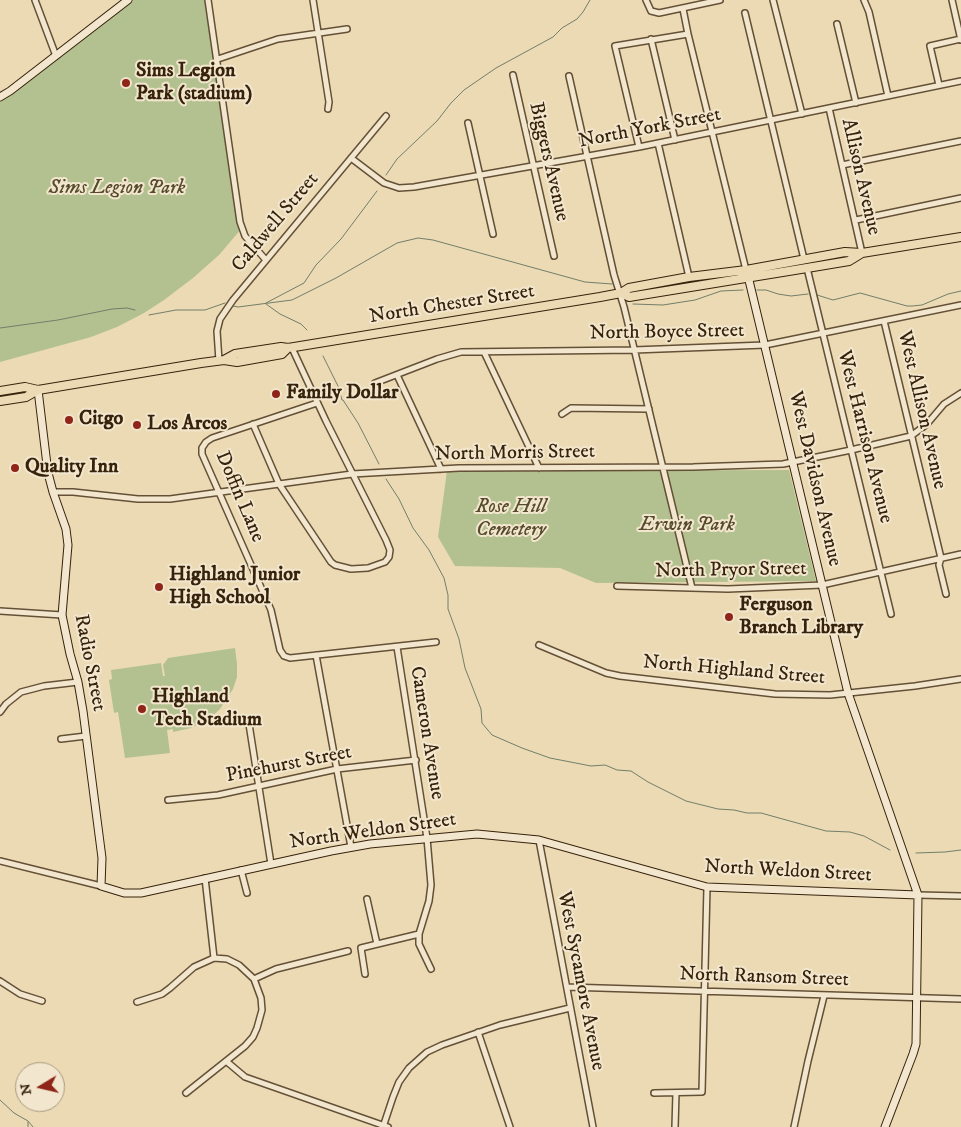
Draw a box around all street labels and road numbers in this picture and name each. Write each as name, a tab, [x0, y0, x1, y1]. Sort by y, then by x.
street label: Biggers Avenue	[523, 100, 573, 224]
street label: North York Street	[577, 103, 723, 155]
street label: Allison Avenue	[835, 116, 885, 238]
street label: Caldwell Street	[227, 168, 325, 278]
street label: North Chester Street	[368, 280, 536, 330]
street label: North Boyce Street	[590, 320, 744, 346]
street label: West Allison Avenue	[891, 329, 951, 491]
street label: West Harrison Avenue	[831, 348, 897, 526]
street label: West Davidson Avenue	[782, 389, 846, 569]
street label: North Morris Street	[435, 441, 595, 467]
street label: Doffin Lane	[209, 448, 269, 546]
street label: North Pryor Street	[655, 558, 807, 584]
street label: Radio Street	[68, 612, 110, 714]
street label: North Highland Street	[642, 651, 826, 691]
street label: Cameron Avenue	[404, 665, 448, 801]
street label: Pinehurst Street	[224, 741, 354, 789]
street label: North Weldon Street	[288, 808, 458, 856]
street label: North Weldon Street	[704, 856, 872, 888]
street label: West Sycamore Avenue	[551, 889, 609, 1073]
street label: North Ransom Street	[679, 963, 849, 993]

